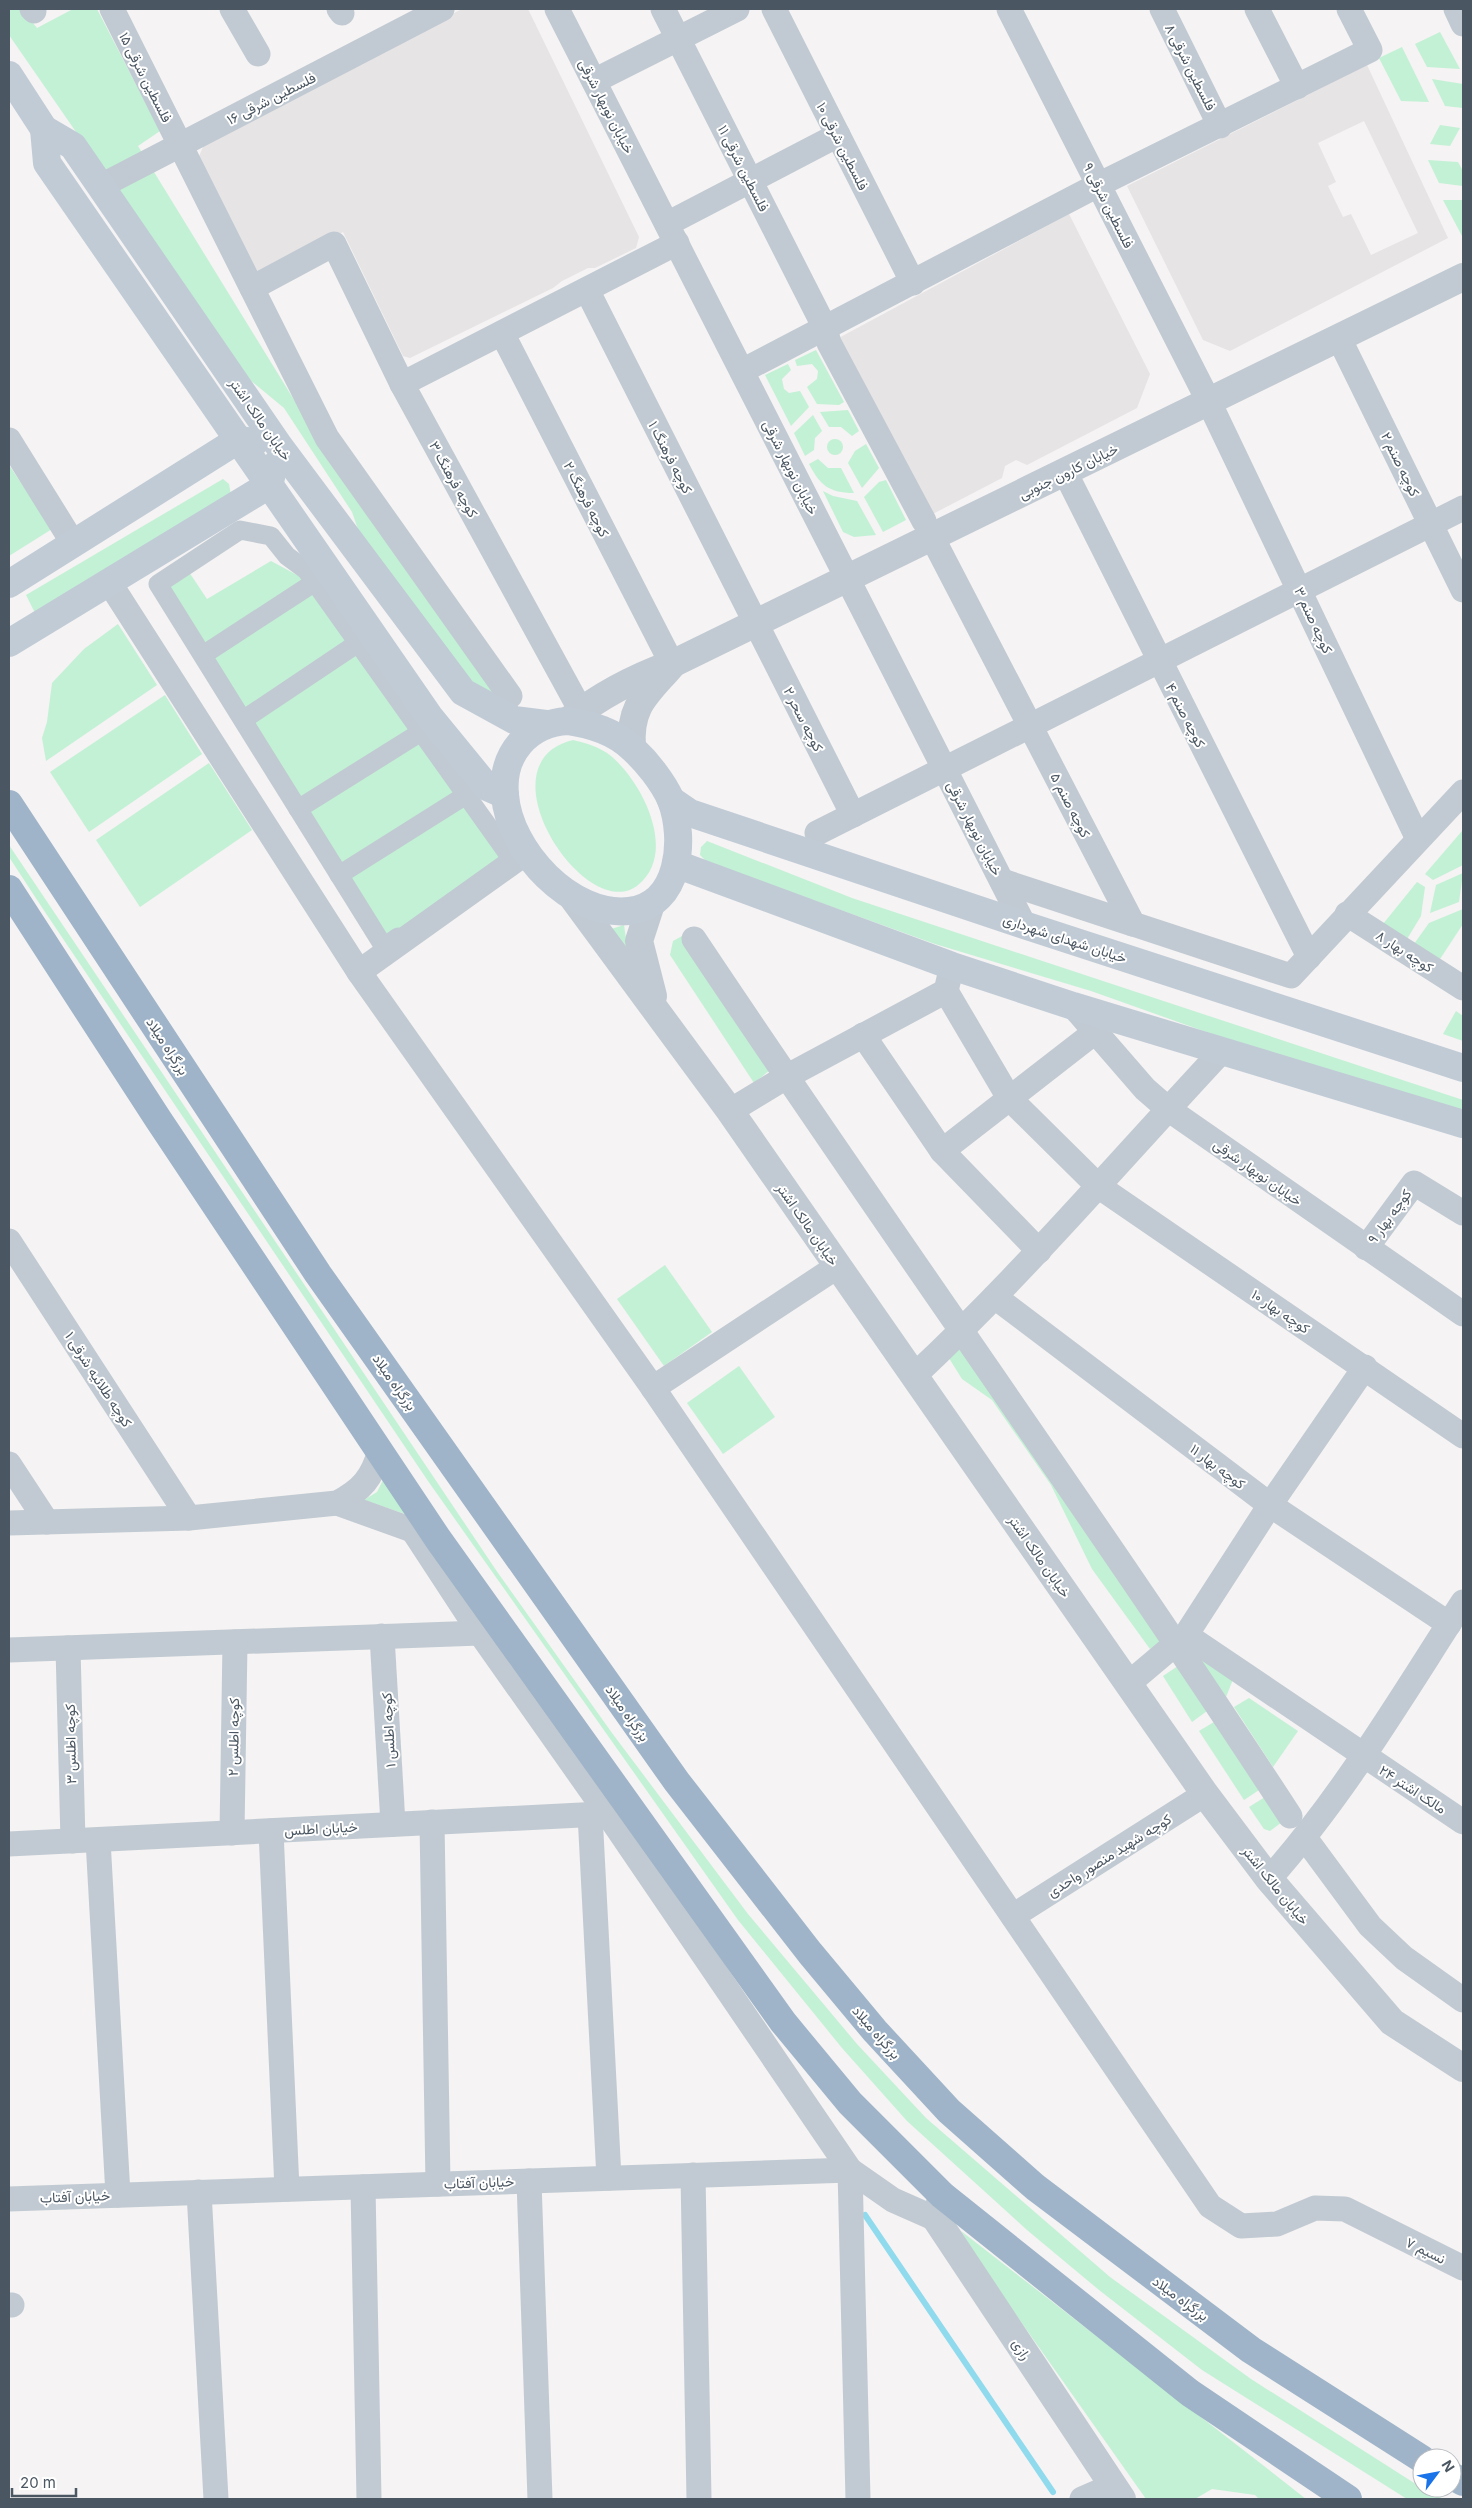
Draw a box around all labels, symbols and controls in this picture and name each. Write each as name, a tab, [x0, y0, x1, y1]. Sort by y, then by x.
street label: فلسطین شرقی ۸	[1161, 21, 1220, 114]
street label: فلسطین شرقی ۱۵	[115, 29, 176, 125]
street label: خیابان نوبهار شرقی	[575, 56, 638, 157]
street label: فلسطین شرقی ۱۶	[224, 68, 319, 129]
street label: فلسطین شرقی ۱۰	[813, 99, 872, 193]
street label: فلسطین شرقی ۱۱	[714, 122, 773, 215]
street label: فلسطین شرقی ۹	[1079, 160, 1138, 251]
street label: خیابان مالک اشتر	[225, 374, 296, 464]
street label: خیابان نوبهار شرقی	[759, 417, 822, 518]
street label: کوچه فرهنگ ۱	[644, 418, 697, 497]
street label: کوچه صنم ۲	[1376, 429, 1424, 500]
street label: کوچه فرهنگ ۳	[424, 438, 482, 521]
street label: خیابان کارون جنوبی	[1016, 440, 1121, 503]
street label: کوچه فرهنگ ۲	[559, 458, 613, 541]
street label: کوچه صنم ۳	[1289, 584, 1337, 657]
street label: کوچه صنم ۴	[1161, 680, 1210, 751]
street label: کوچه سحر ۲	[779, 684, 828, 755]
street label: کوچه صنم ۵	[1046, 770, 1095, 841]
street label: خیابان نوبهار شرقی	[943, 778, 1006, 879]
street label: خیابان شهدای شهرداری	[1001, 910, 1129, 967]
street label: کوچه بهار ۸	[1372, 926, 1437, 977]
street label: بزرگراه میلاد	[142, 1014, 193, 1078]
street label: خیابان نوبهار شرقی	[1210, 1135, 1305, 1210]
street label: خیابان مالک اشتر	[772, 1179, 843, 1269]
street label: کوچه بهار ۹	[1364, 1185, 1416, 1248]
street label: کوچه بهار ۱۰	[1248, 1285, 1313, 1338]
street label: کوچه طلائیه شرقی ۱	[60, 1328, 136, 1431]
street label: بزرگراه میلاد	[369, 1351, 421, 1414]
street label: کوچه بهار ۱۱	[1186, 1440, 1249, 1494]
street label: خیابان مالک اشتر	[1004, 1511, 1075, 1601]
street label: بزرگراه میلاد	[602, 1682, 654, 1745]
street label: کوچه اطلس ۱	[378, 1692, 400, 1768]
street label: کوچه اطلس ۲	[224, 1698, 244, 1776]
street label: کوچه اطلس ۳	[61, 1704, 81, 1784]
street label: مالک اشتر ۲۴	[1376, 1761, 1450, 1818]
street label: کوچه شهید منصور واحدی	[1044, 1810, 1175, 1902]
street label: خیابان اطلس	[284, 1818, 358, 1839]
street label: خیابان مالک اشتر	[1238, 1841, 1313, 1928]
street label: بزرگراه میلاد	[849, 2002, 905, 2063]
street label: خیابان آفتاب	[444, 2172, 514, 2193]
street label: خیابان آفتاب	[40, 2186, 110, 2207]
street label: نسیم ۷	[1403, 2233, 1449, 2268]
street label: بزرگراه میلاد	[1149, 2272, 1212, 2325]
street label: رازی	[1008, 2335, 1035, 2363]
north arrow	[1412, 2448, 1462, 2498]
text: N	[1438, 2457, 1458, 2475]
scale bar	[12, 2466, 76, 2498]
text: 20 m	[20, 2473, 56, 2492]

